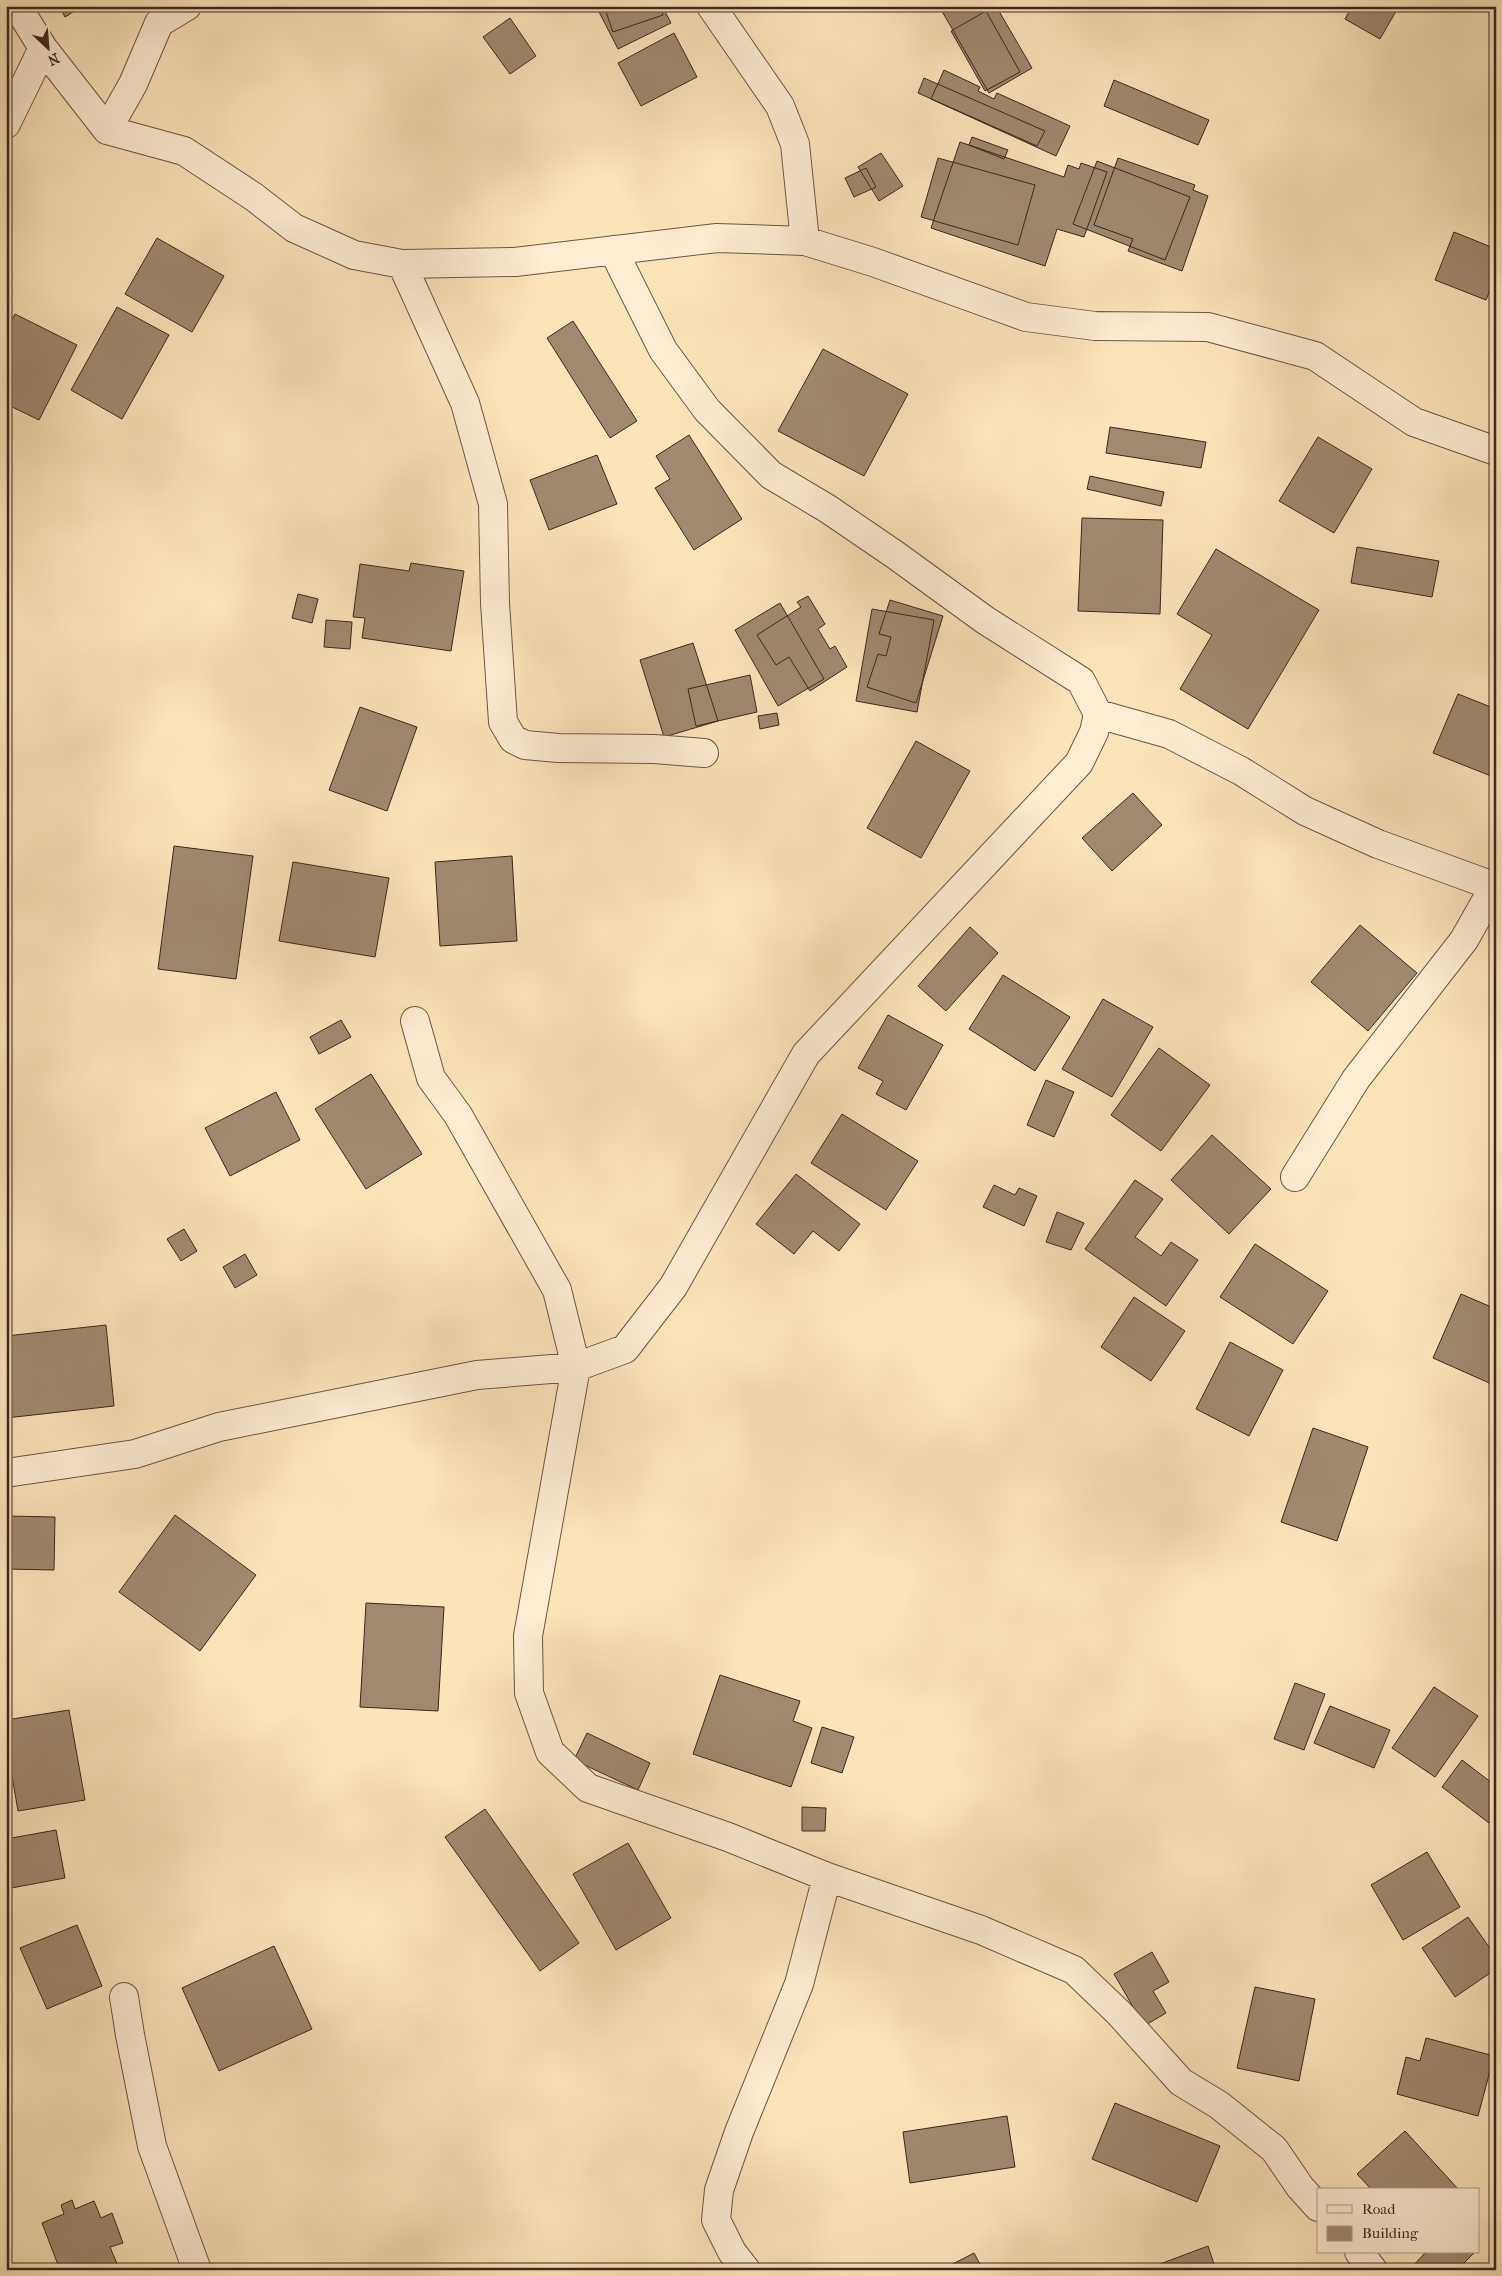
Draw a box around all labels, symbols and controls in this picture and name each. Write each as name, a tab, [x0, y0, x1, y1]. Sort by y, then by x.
north arrow	[22, 22, 72, 72]
text: N	[45, 49, 62, 69]
legend	[1317, 2188, 1480, 2254]
text: Road	[1362, 2200, 1396, 2218]
text: Building	[1362, 2224, 1419, 2242]

